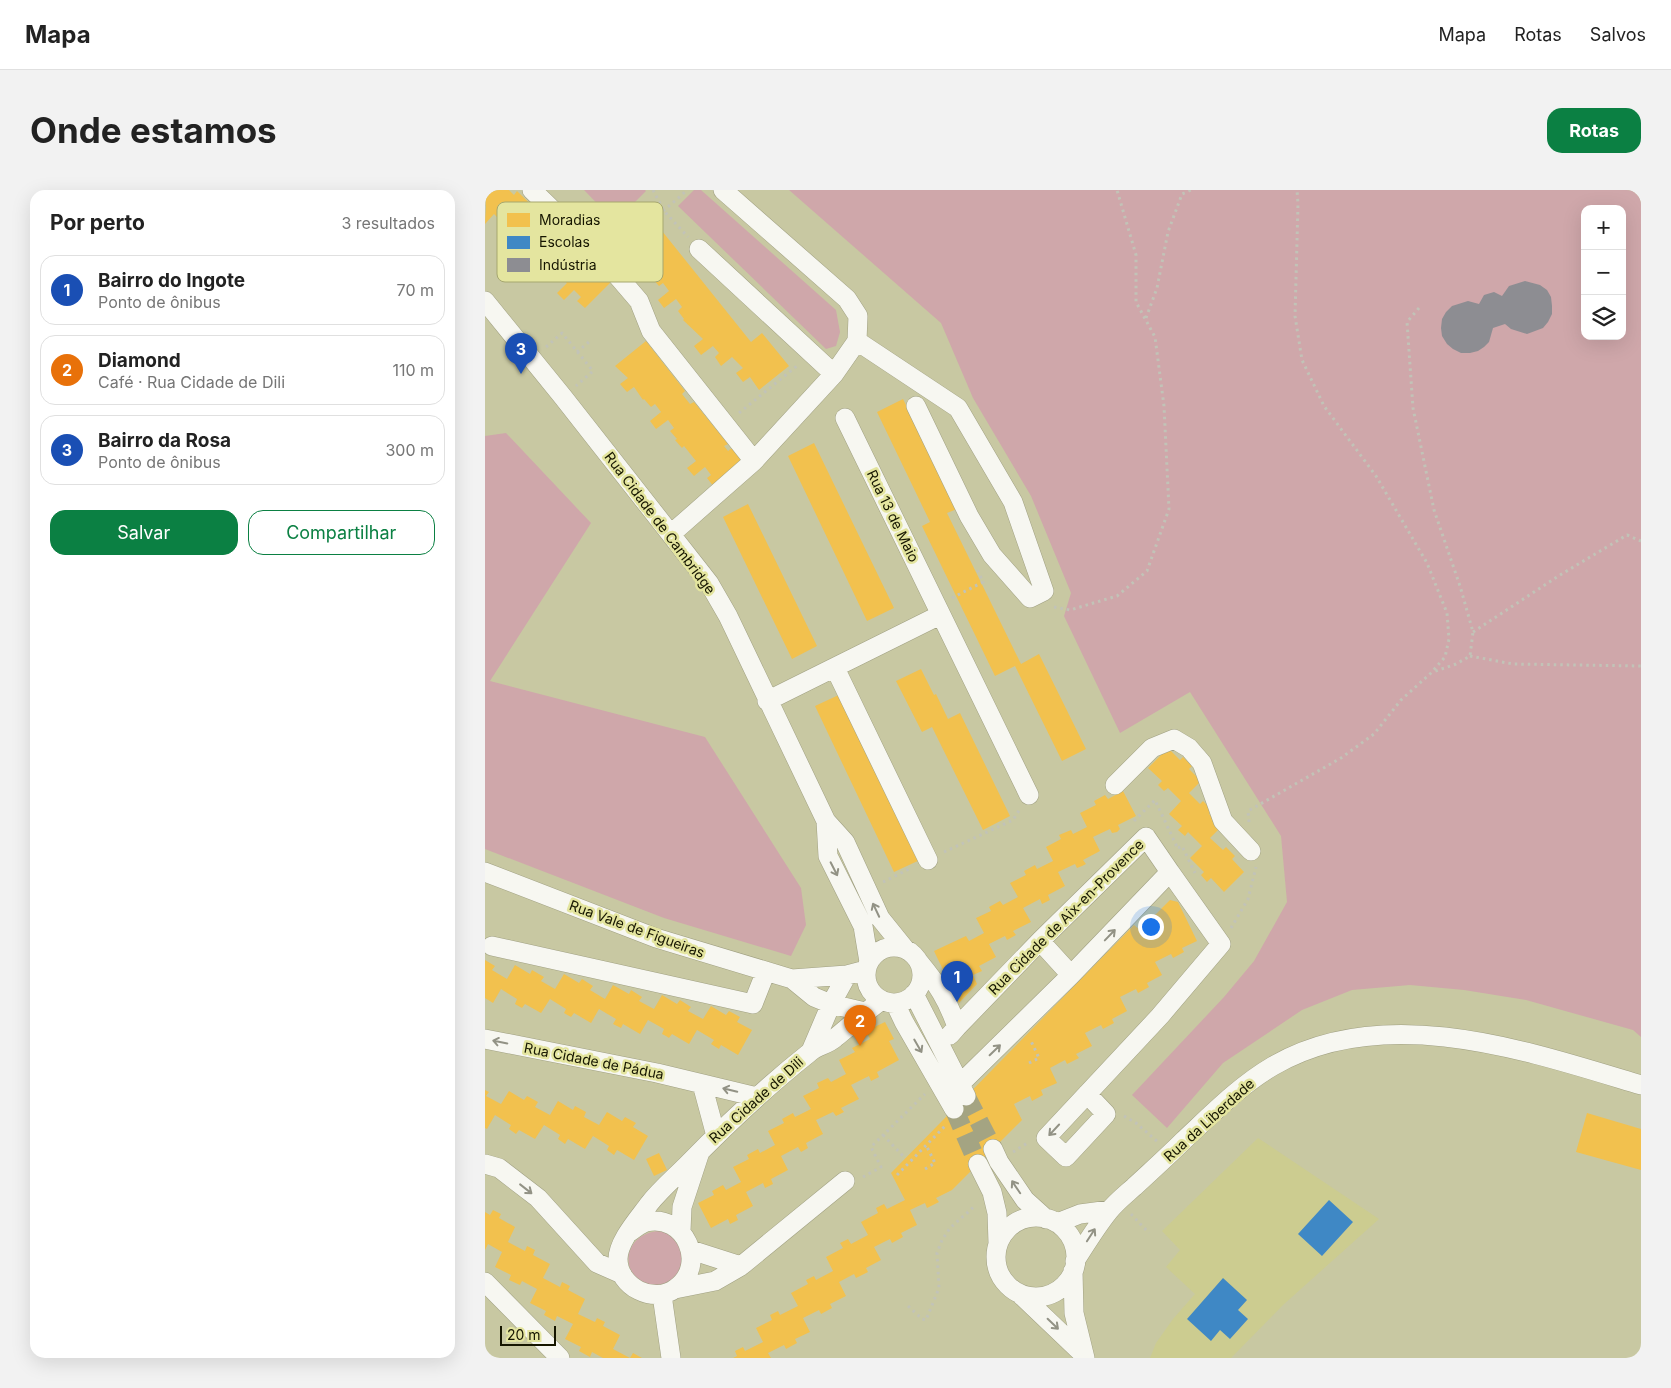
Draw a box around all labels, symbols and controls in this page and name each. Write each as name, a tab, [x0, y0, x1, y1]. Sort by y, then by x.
text: Mapa	[25, 20, 91, 49]
text: Mapa	[1438, 24, 1486, 45]
text: Rotas	[1514, 24, 1562, 45]
text: Salvos	[1590, 24, 1646, 45]
button: Rotas	[1547, 108, 1641, 153]
text: Onde estamos	[30, 109, 277, 151]
legend	[497, 202, 663, 282]
map controls	[1581, 205, 1626, 340]
button: +	[1581, 205, 1626, 250]
text: Por perto	[50, 210, 145, 235]
text: Moradias	[539, 211, 600, 228]
text: 3 resultados	[341, 213, 435, 233]
text: Escolas	[539, 233, 590, 250]
button: −	[1581, 250, 1626, 295]
text: Indústria	[539, 256, 597, 273]
text: Bairro do Ingote	[98, 269, 245, 292]
text: 1	[64, 280, 70, 300]
text: 70 m	[397, 280, 434, 300]
text: Ponto de ônibus	[98, 292, 221, 312]
button: layers	[1581, 295, 1626, 340]
pin: 3	[505, 333, 537, 374]
text: Diamond	[98, 349, 181, 372]
text: 2	[62, 360, 72, 380]
text: 110 m	[392, 360, 434, 380]
text: Café · Rua Cidade de Dili	[98, 372, 285, 392]
text: Bairro da Rosa	[98, 429, 231, 452]
text: 3	[62, 440, 72, 460]
text: 300 m	[385, 440, 434, 460]
street label: Rua Cidade de Cambridge	[601, 448, 719, 597]
text: Ponto de ônibus	[98, 452, 221, 472]
street label: Rua 13 de Maio	[864, 467, 923, 565]
button: Salvar	[50, 510, 238, 555]
button: Compartilhar	[248, 510, 435, 555]
street label: Rua Cidade de Aix-en-Provence	[984, 835, 1147, 998]
one-way arrow	[829, 861, 839, 876]
street label: Rua Vale de Figueiras	[567, 896, 707, 961]
one-way arrow	[871, 902, 881, 917]
your location	[1138, 914, 1164, 940]
one-way arrow	[1104, 928, 1116, 941]
pin: 1	[941, 961, 973, 1002]
pin: 2	[844, 1005, 876, 1046]
one-way arrow	[493, 1037, 509, 1046]
one-way arrow	[913, 1038, 923, 1053]
street label: Rua Cidade de Pádua	[523, 1039, 665, 1082]
one-way arrow	[989, 1044, 1001, 1056]
street label: Rua Cidade de Dili	[705, 1053, 806, 1146]
street label: Rua da Liberdade	[1160, 1075, 1257, 1165]
one-way arrow	[722, 1085, 738, 1095]
one-way arrow	[1048, 1124, 1060, 1137]
one-way arrow	[1011, 1180, 1021, 1194]
one-way arrow	[519, 1183, 532, 1194]
one-way arrow	[1086, 1228, 1097, 1242]
one-way arrow	[1046, 1318, 1059, 1330]
scale bar	[500, 1323, 556, 1346]
text: 20 m	[507, 1326, 541, 1343]

